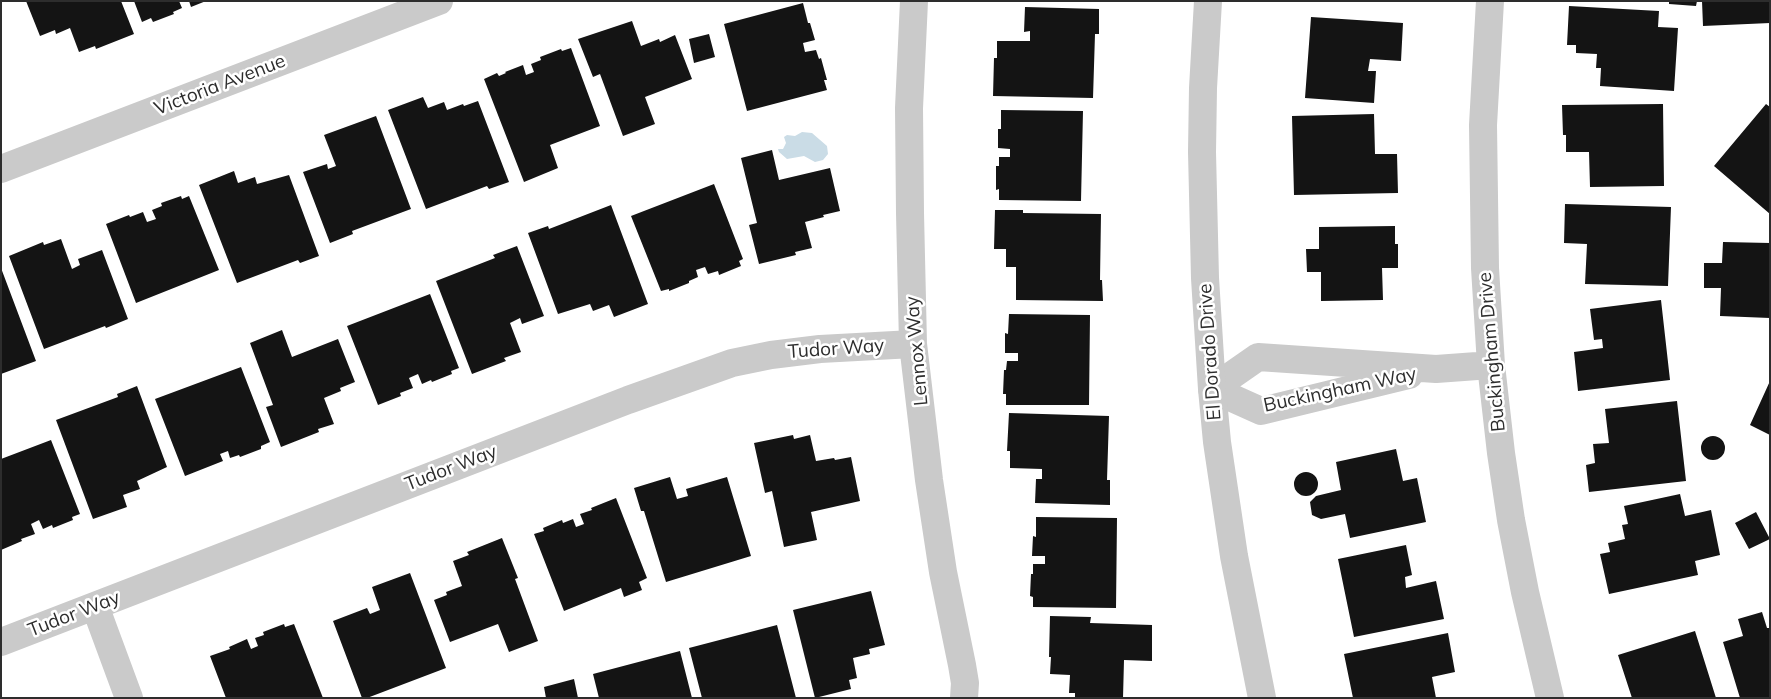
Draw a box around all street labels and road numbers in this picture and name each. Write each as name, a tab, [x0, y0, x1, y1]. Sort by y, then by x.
street label: Victoria Avenue	[151, 50, 289, 120]
street label: Buckingham Drive	[1474, 271, 1510, 433]
street label: El Dorado Drive	[1194, 283, 1226, 421]
street label: Lennox Way	[901, 295, 933, 407]
street label: Tudor Way	[787, 334, 885, 364]
street label: Buckingham Way	[1261, 363, 1419, 417]
street label: Tudor Way	[402, 440, 500, 496]
street label: Tudor Way	[25, 586, 123, 642]

